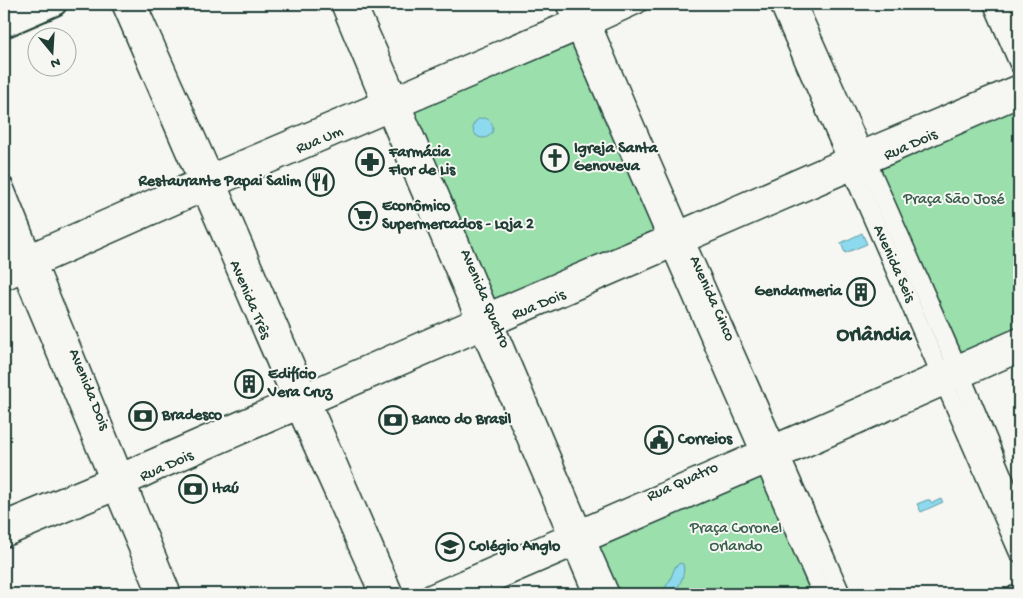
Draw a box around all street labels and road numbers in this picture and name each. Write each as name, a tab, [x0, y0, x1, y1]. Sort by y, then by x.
street label: Rua Um	[294, 122, 347, 159]
street label: Rua Dois	[881, 125, 942, 166]
street label: Avenida Seis	[867, 222, 919, 307]
street label: Avenida Quatro	[455, 247, 513, 351]
street label: Avenida Cinco	[684, 253, 738, 345]
street label: Avenida Três	[224, 258, 275, 343]
street label: Rua Dois	[509, 286, 570, 326]
street label: Avenida Dois	[63, 347, 113, 434]
street label: Rua Dois	[137, 446, 198, 487]
street label: Rua Quatro	[644, 459, 722, 507]

